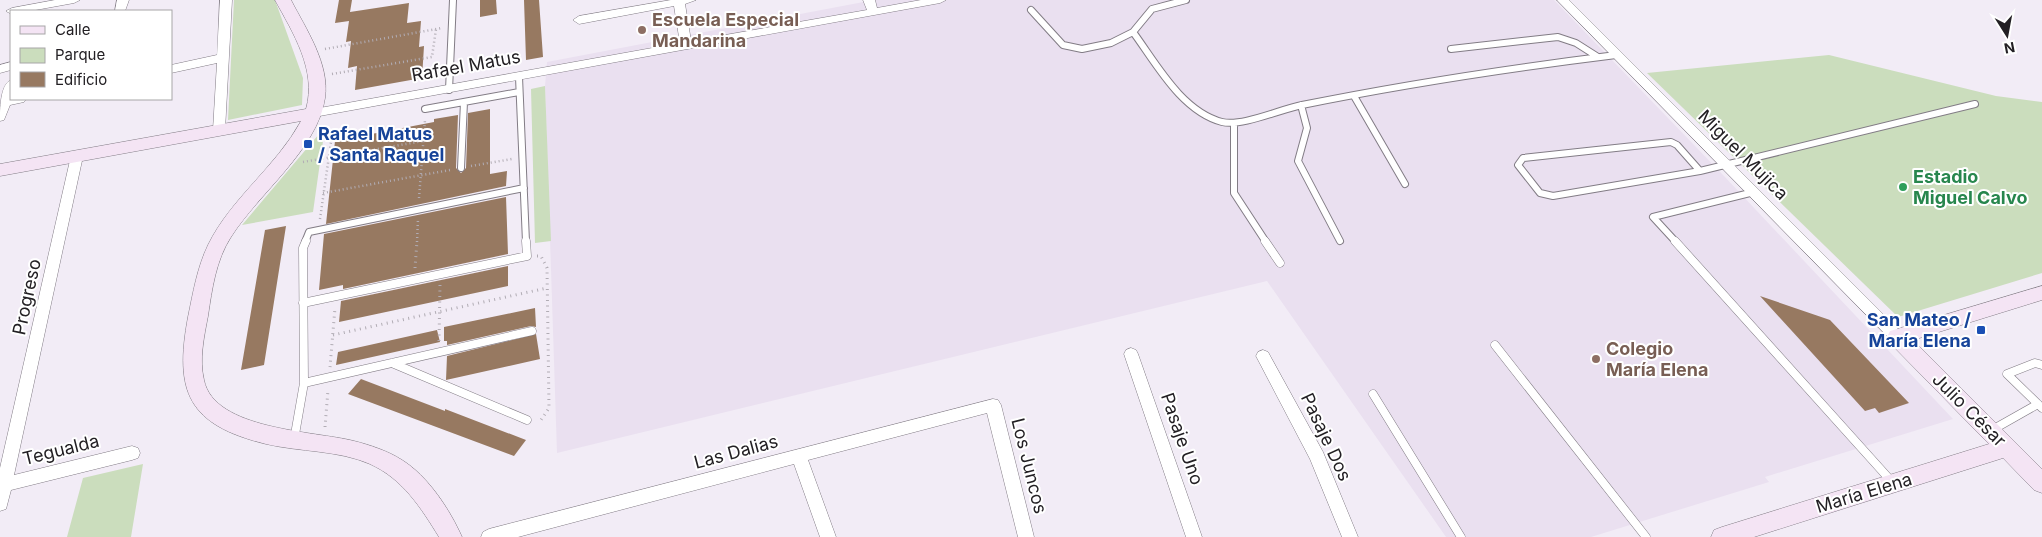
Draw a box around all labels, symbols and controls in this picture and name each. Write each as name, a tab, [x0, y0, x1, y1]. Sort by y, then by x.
place label: Escuela Especial Mandarina	[652, 9, 799, 51]
legend	[10, 10, 172, 100]
north arrow	[1982, 10, 2032, 60]
text: Calle	[55, 20, 90, 39]
marker: Escuela Especial Mandarina	[636, 24, 648, 36]
text: N	[2003, 39, 2016, 58]
text: Parque	[55, 45, 105, 64]
street label: Rafael Matus	[410, 46, 522, 85]
text: Edificio	[55, 70, 107, 89]
street label: Miguel Mujica	[1694, 105, 1793, 204]
place label: Rafael Matus / Santa Raquel	[318, 123, 444, 165]
marker: Rafael Matus / Santa Raquel	[302, 138, 314, 150]
place label: Estadio Miguel Calvo	[1913, 166, 2027, 208]
marker: Estadio Miguel Calvo	[1897, 181, 1909, 193]
street label: Progreso	[8, 257, 45, 337]
place label: San Mateo / María Elena	[1867, 309, 1971, 351]
marker: San Mateo / María Elena	[1975, 324, 1987, 336]
place label: Colegio María Elena	[1606, 338, 1708, 380]
marker: Colegio María Elena	[1590, 353, 1602, 365]
street label: Julio César	[1928, 368, 2011, 451]
street label: Pasaje Uno	[1157, 390, 1208, 488]
street label: Pasaje Dos	[1297, 390, 1356, 484]
street label: Los Juncos	[1007, 416, 1051, 516]
street label: Tegualda	[20, 430, 101, 469]
street label: Las Dalias	[691, 430, 780, 473]
street label: María Elena	[1813, 468, 1914, 517]

